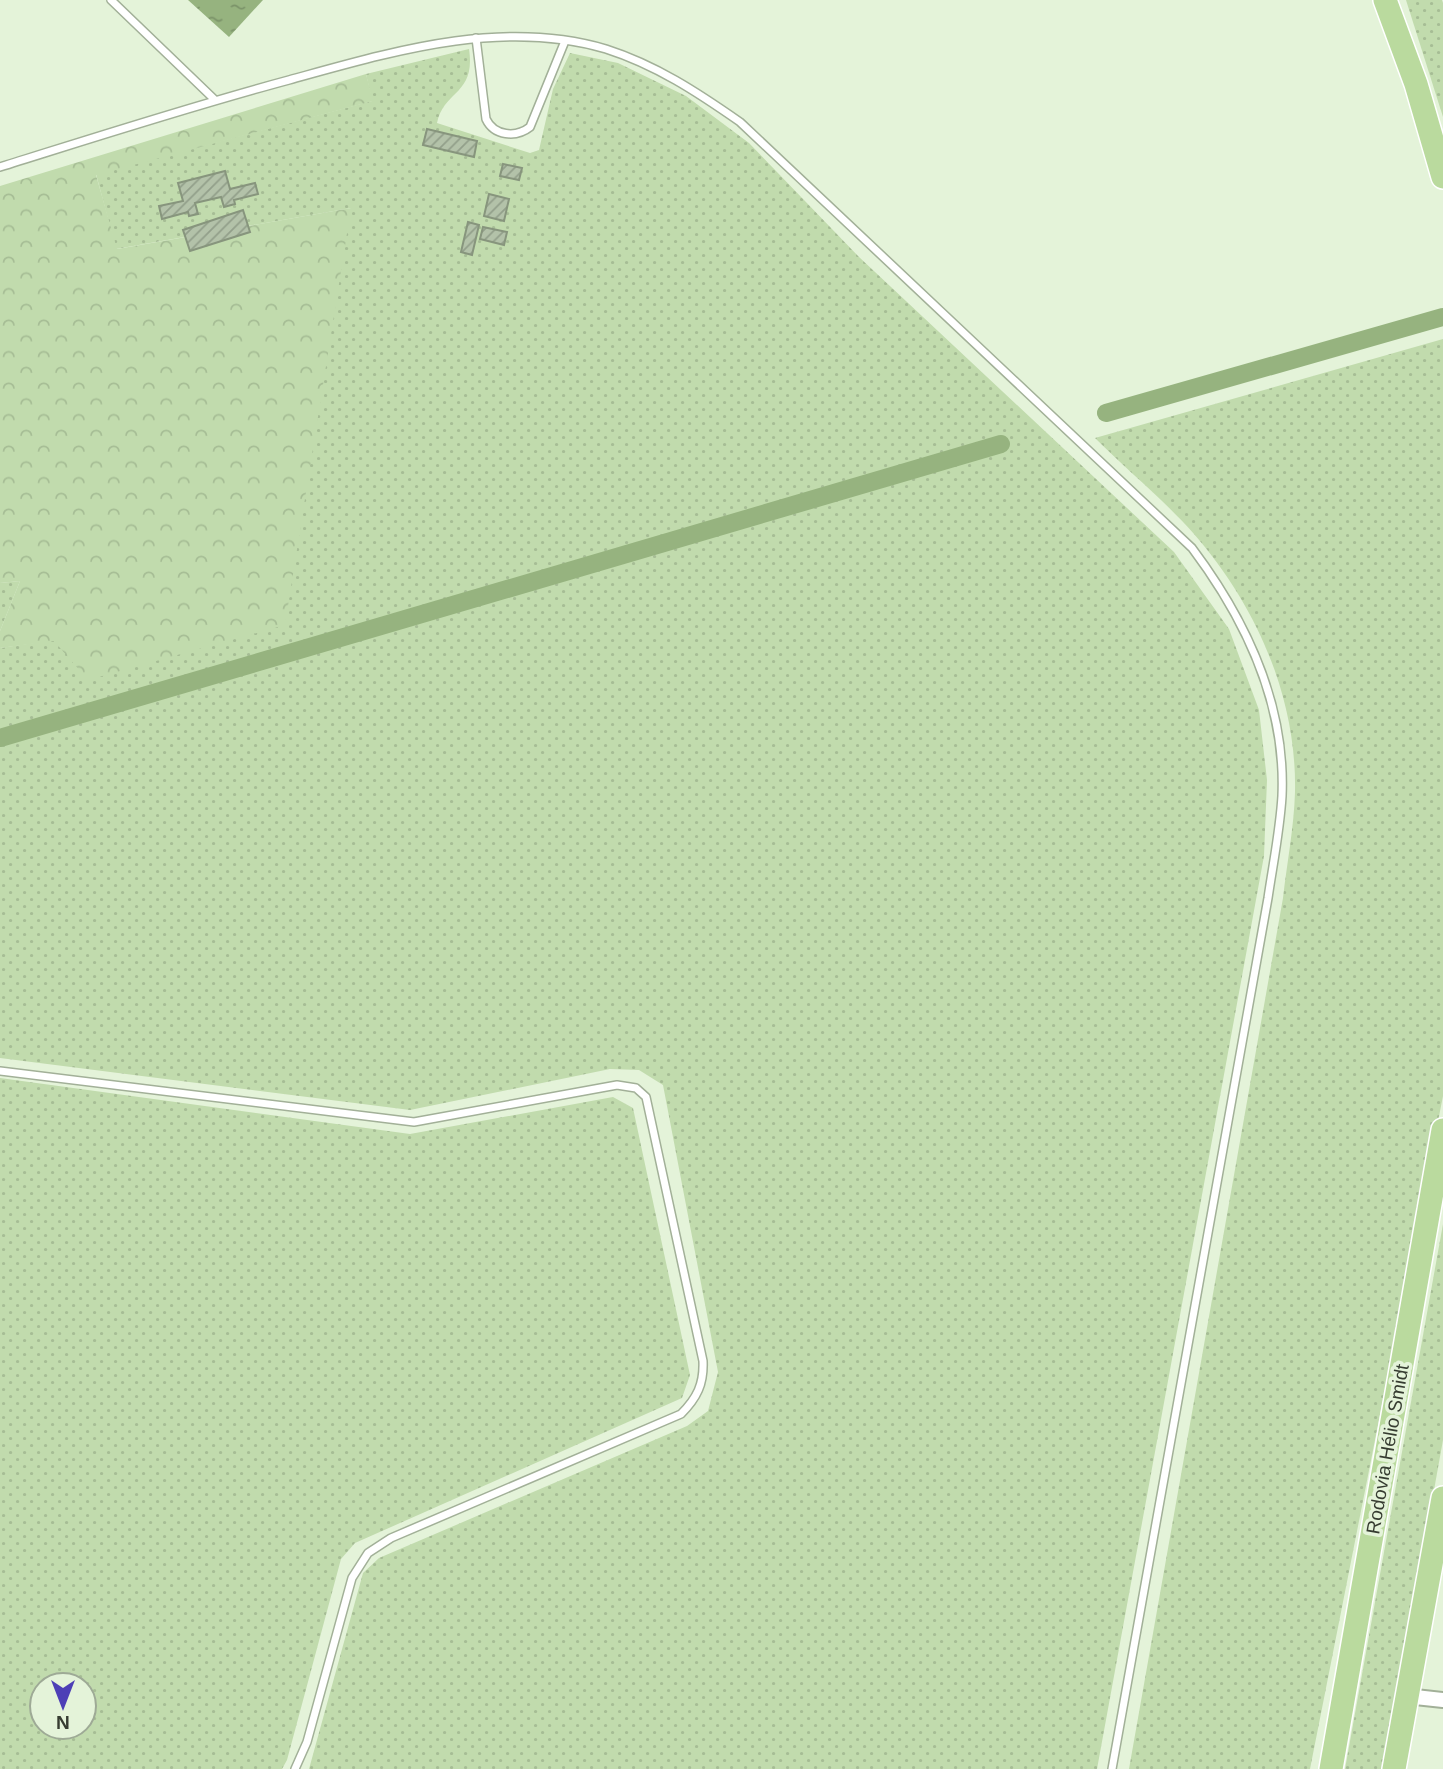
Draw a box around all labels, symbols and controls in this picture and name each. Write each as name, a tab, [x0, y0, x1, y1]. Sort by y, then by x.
street label: Rodovia Hélio Smidt	[1362, 1362, 1413, 1536]
north arrow	[28, 1671, 98, 1741]
text: N	[56, 1712, 70, 1733]

